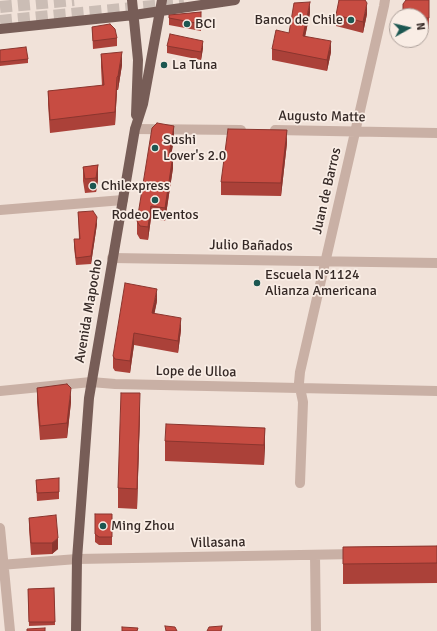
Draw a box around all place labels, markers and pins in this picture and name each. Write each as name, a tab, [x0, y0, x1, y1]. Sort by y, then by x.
place label: Banco de Chile	[255, 12, 343, 28]
marker: Banco de Chile	[346, 15, 356, 25]
place label: BCI	[195, 16, 216, 32]
marker: BCI	[182, 19, 192, 29]
place label: La Tuna	[172, 57, 217, 73]
marker: La Tuna	[159, 60, 169, 70]
place label: Sushi Lover's 2.0	[163, 132, 226, 164]
marker: Sushi Lover's 2.0	[150, 143, 160, 153]
place label: Chilexpress	[101, 178, 170, 194]
marker: Chilexpress	[88, 181, 98, 191]
marker: Rodeo Eventos	[150, 195, 160, 205]
place label: Rodeo Eventos	[111, 207, 199, 223]
place label: Escuela N°1124 Alianza Americana	[265, 267, 377, 300]
marker: Escuela N°1124 Alianza Americana	[252, 278, 262, 288]
place label: Ming Zhou	[111, 518, 175, 534]
marker: Ming Zhou	[98, 521, 108, 531]

